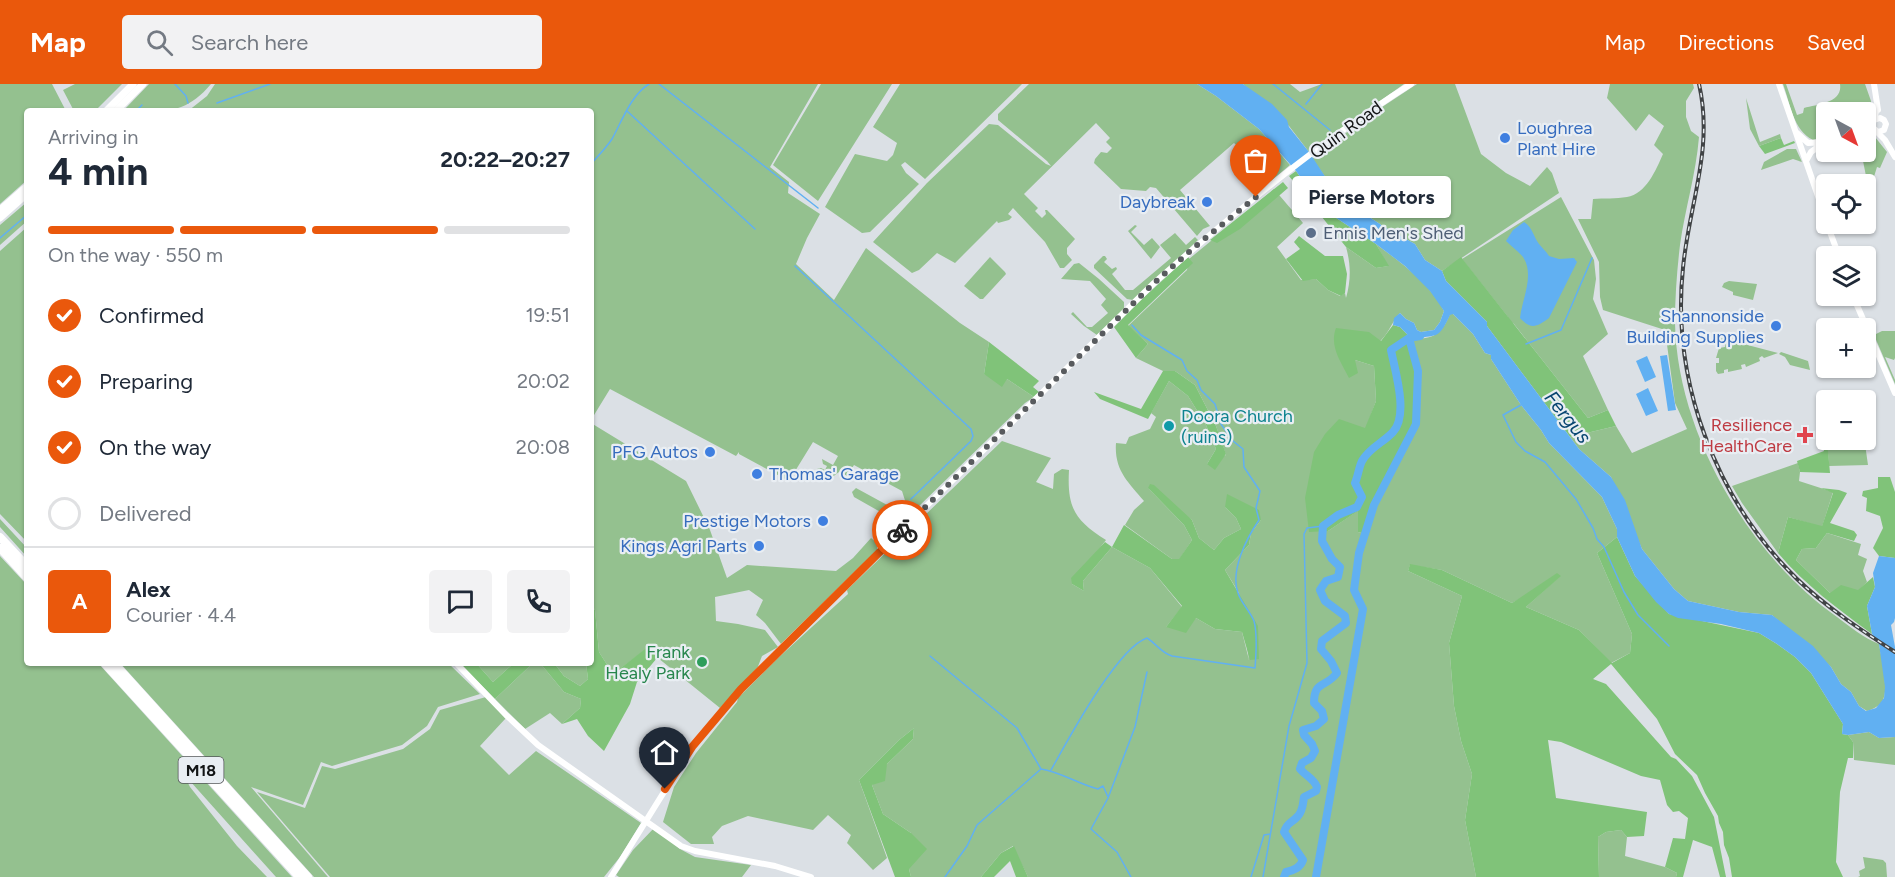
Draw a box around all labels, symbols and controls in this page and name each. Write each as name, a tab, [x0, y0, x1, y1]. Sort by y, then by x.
search box	[122, 15, 542, 69]
text: Map	[30, 25, 86, 59]
icon: search	[143, 26, 176, 59]
text: Search here	[191, 29, 308, 56]
text: Map	[1604, 30, 1645, 55]
text: Directions	[1678, 30, 1774, 55]
text: Saved	[1807, 30, 1865, 55]
street label: Quin Road	[1305, 96, 1387, 164]
north arrow	[1816, 102, 1876, 162]
map controls	[1816, 102, 1876, 450]
place label: Loughrea Plant Hire	[1517, 117, 1596, 160]
text: Arriving in	[48, 125, 138, 149]
marker: Loughrea Plant Hire	[1498, 131, 1512, 145]
pin	[1230, 135, 1281, 197]
icon: bag	[1239, 144, 1272, 177]
text: 20:22–20:27	[440, 146, 570, 173]
text: 4 min	[48, 148, 148, 195]
button: locate	[1816, 174, 1876, 234]
callout: Pierse Motors	[1292, 176, 1451, 218]
text: Pierse Motors	[1308, 185, 1435, 209]
place label: Daybreak	[1120, 191, 1195, 213]
marker: Daybreak	[1200, 195, 1214, 209]
place label: Ennis Men's Shed	[1323, 222, 1464, 244]
marker: Ennis Men's Shed	[1304, 226, 1318, 240]
text: On the way · 550 m	[48, 243, 223, 267]
button: layers	[1816, 246, 1876, 306]
icon: check	[48, 299, 81, 332]
text: Confirmed	[99, 302, 204, 329]
text: 19:51	[526, 303, 570, 327]
place label: Shannonside Building Supplies	[1626, 305, 1764, 348]
button: +	[1816, 318, 1876, 378]
marker: Shannonside Building Supplies	[1769, 319, 1783, 333]
icon: check	[48, 365, 81, 398]
text: Preparing	[99, 368, 193, 395]
text: 20:02	[517, 369, 570, 393]
water label: Fergus	[1540, 386, 1597, 449]
button: −	[1816, 390, 1876, 450]
place label: Doora Church (ruins)	[1181, 405, 1293, 448]
place label: Resilience HealthCare	[1701, 414, 1792, 457]
marker: Doora Church (ruins)	[1162, 419, 1176, 433]
marker: Resilience HealthCare	[1796, 426, 1814, 444]
icon: check	[48, 431, 81, 464]
text: On the way	[99, 434, 211, 461]
text: 20:08	[516, 435, 570, 459]
place label: PFG Autos	[612, 441, 698, 463]
marker: PFG Autos	[703, 445, 717, 459]
place label: Thomas' Garage	[769, 463, 899, 485]
marker: Thomas' Garage	[750, 467, 764, 481]
text: Delivered	[99, 500, 192, 527]
courier	[872, 500, 932, 560]
place label: Prestige Motors	[683, 510, 811, 532]
marker: Prestige Motors	[816, 514, 830, 528]
icon: bike	[886, 514, 919, 547]
place label: Kings Agri Parts	[620, 535, 747, 557]
marker: Kings Agri Parts	[752, 539, 766, 553]
button: chat	[429, 570, 492, 633]
button: phone	[507, 570, 570, 633]
text: Alex	[126, 576, 171, 603]
text: A	[72, 588, 87, 615]
text: Courier · 4.4	[126, 603, 236, 627]
place label: Frank Healy Park	[605, 641, 690, 684]
marker: Frank Healy Park	[695, 655, 709, 669]
pin	[639, 727, 690, 789]
icon: home	[648, 736, 681, 769]
road number: M18	[178, 757, 224, 783]

